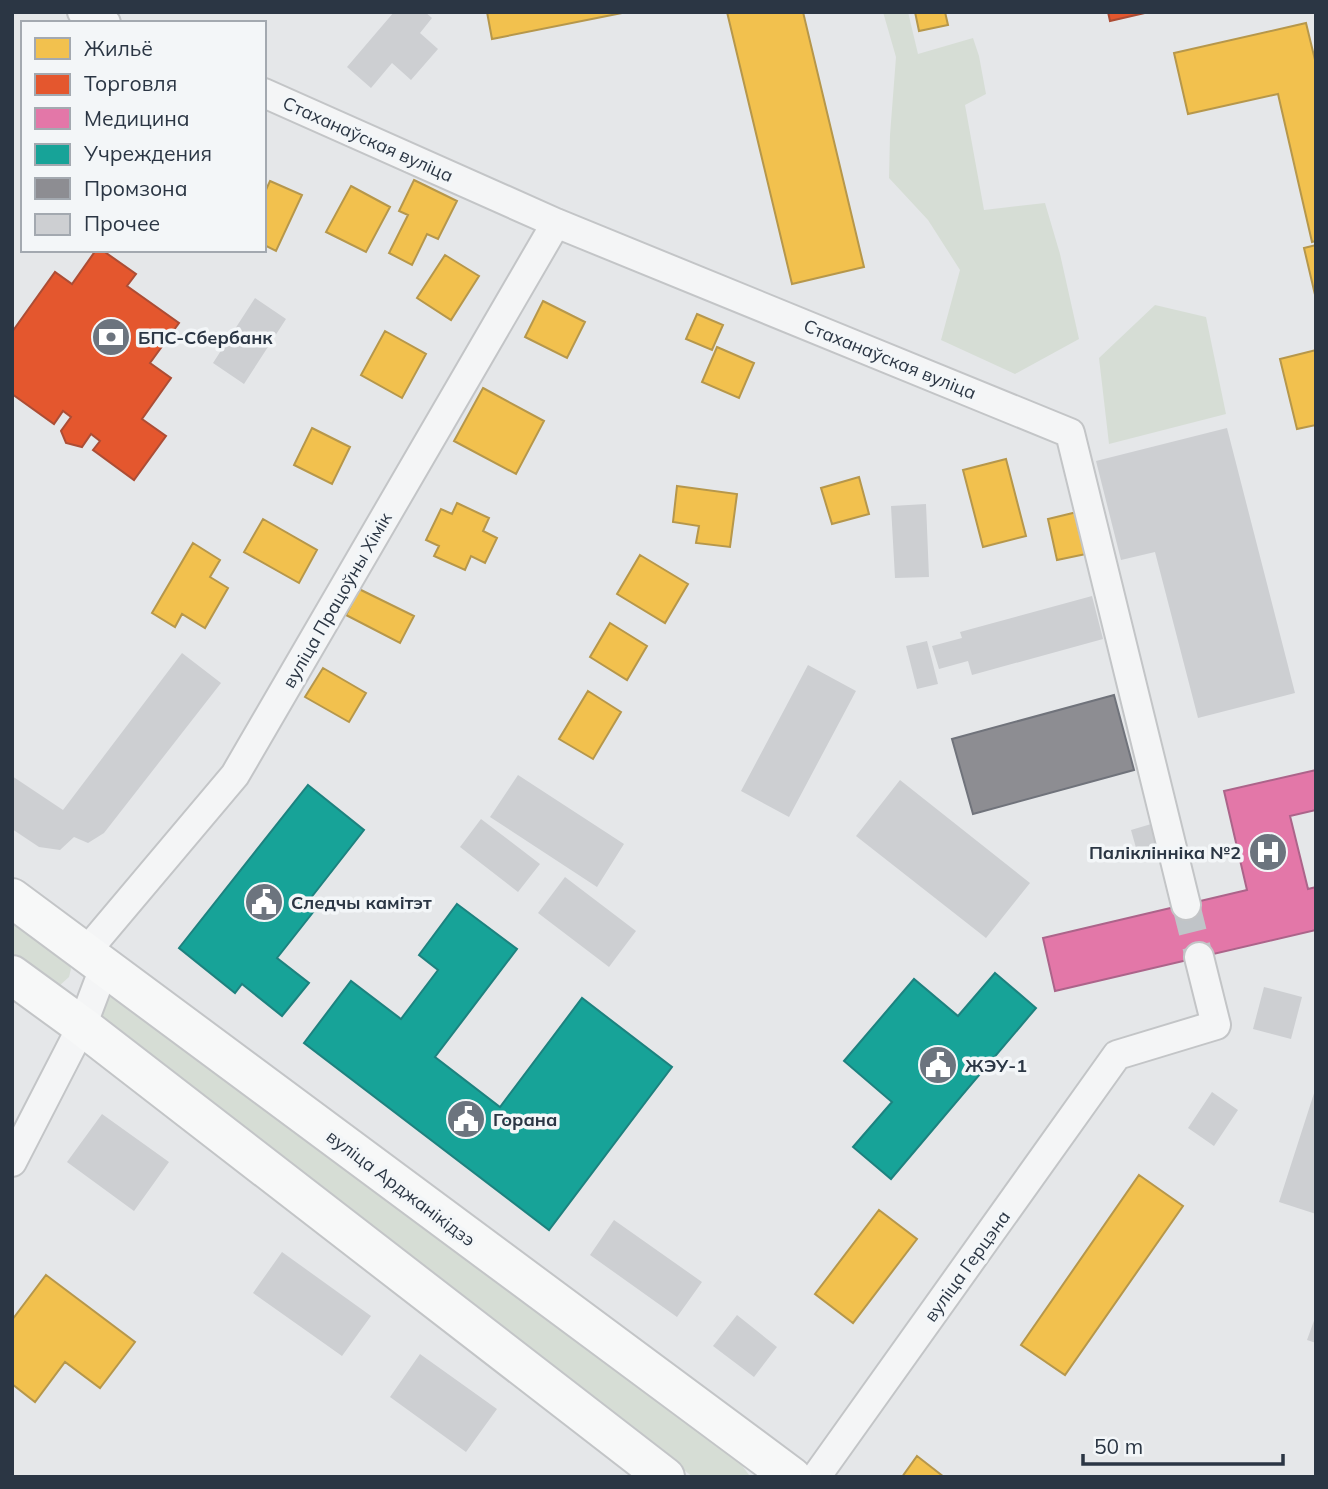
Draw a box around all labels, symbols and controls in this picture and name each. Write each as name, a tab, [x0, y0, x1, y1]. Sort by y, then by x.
legend	[21, 21, 266, 252]
text: Жильё	[84, 35, 153, 61]
text: Торговля	[84, 70, 177, 96]
street label: Стаханаўская вуліца	[279, 91, 457, 187]
text: Медицина	[84, 105, 190, 131]
text: Учреждения	[83, 140, 212, 166]
text: Промзона	[84, 175, 187, 201]
text: Прочее	[84, 210, 160, 236]
street label: Стаханаўская вуліца	[800, 314, 980, 404]
bank icon: БПС-Сбербанк	[90, 316, 132, 358]
place label: БПС-Сбербанк	[138, 326, 273, 349]
street label: вуліца Працоўны Хімік	[277, 508, 397, 692]
hospital icon: Паліклінніка №2	[1247, 831, 1289, 873]
place label: Паліклінніка №2	[1089, 841, 1241, 864]
public building icon: Следчы камітэт	[243, 881, 285, 923]
place label: Следчы камітэт	[291, 891, 432, 914]
public building icon: ЖЭУ-1	[917, 1044, 959, 1086]
place label: ЖЭУ-1	[965, 1054, 1027, 1077]
public building icon: Горана	[445, 1098, 487, 1140]
place label: Горана	[493, 1108, 557, 1131]
street label: вуліца Арджанікідзэ	[322, 1125, 480, 1251]
street label: вуліца Герцэна	[919, 1206, 1015, 1326]
scale bar	[1083, 1422, 1282, 1466]
text: 50 m	[1094, 1433, 1143, 1459]

